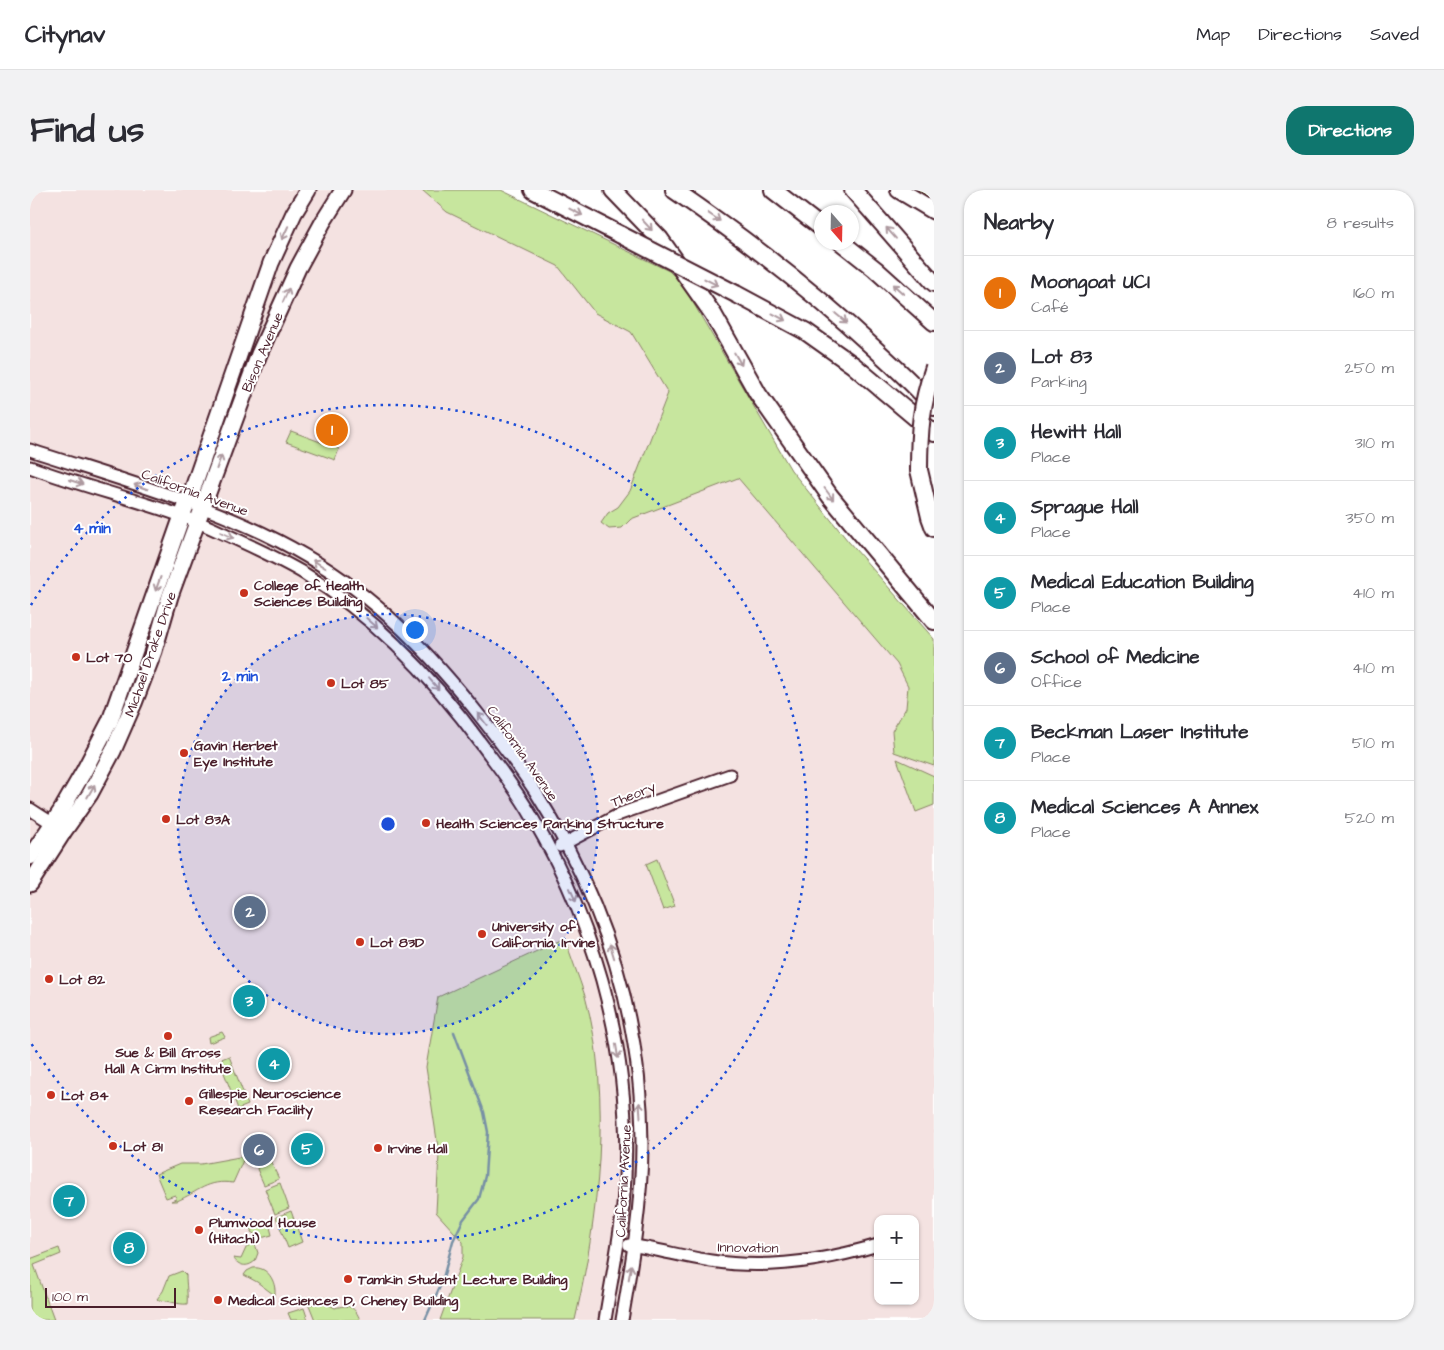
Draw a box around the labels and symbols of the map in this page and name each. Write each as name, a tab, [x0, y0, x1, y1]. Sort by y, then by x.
north arrow	[814, 205, 859, 250]
one-way arrow	[568, 208, 583, 217]
one-way arrow	[707, 212, 721, 222]
one-way arrow	[641, 219, 653, 231]
one-way arrow	[279, 225, 289, 240]
one-way arrow	[885, 226, 897, 239]
one-way arrow	[704, 277, 719, 287]
one-way arrow	[892, 283, 905, 295]
one-way arrow	[282, 288, 291, 303]
street label: Bison Avenue	[237, 309, 289, 395]
one-way arrow	[771, 313, 786, 323]
one-way arrow	[835, 313, 848, 324]
one-way arrow	[734, 351, 744, 366]
pin: 1	[316, 411, 348, 449]
one-way arrow	[215, 455, 224, 470]
street label: California Avenue	[138, 464, 251, 522]
one-way arrow	[68, 478, 84, 488]
one-way arrow	[134, 482, 150, 491]
one-way arrow	[823, 487, 834, 500]
text: 4 min	[73, 518, 111, 539]
one-way arrow	[219, 531, 234, 541]
one-way arrow	[312, 558, 326, 568]
one-way arrow	[153, 576, 162, 592]
place label: College of Health Sciences Building	[253, 576, 365, 613]
marker: College of Health Sciences Building	[238, 587, 250, 599]
street label: Michael Drake Drive	[120, 589, 182, 720]
your location	[402, 617, 428, 643]
one-way arrow	[366, 618, 379, 629]
place label: Lot 70	[86, 648, 132, 668]
marker: Lot 70	[70, 651, 82, 663]
text: 2 min	[221, 666, 259, 687]
place label: Lot 85	[341, 674, 390, 694]
marker: Lot 85	[325, 677, 337, 689]
one-way arrow	[428, 678, 440, 691]
street label: California Avenue	[482, 702, 563, 806]
one-way arrow	[476, 712, 487, 725]
place label: Gavin Herbet Eye Institute	[194, 736, 278, 772]
marker: Gavin Herbet Eye Institute	[178, 747, 190, 759]
street label: Theory	[608, 777, 659, 813]
one-way arrow	[87, 784, 97, 798]
place label: Lot 83A	[176, 810, 231, 830]
marker: Lot 83A	[160, 813, 172, 825]
place label: Health Sciences Parking Structure	[436, 814, 664, 835]
centre of rings	[379, 815, 397, 833]
marker: Health Sciences Parking Structure	[420, 817, 432, 829]
one-way arrow	[568, 887, 578, 902]
pin: 2	[234, 893, 266, 931]
place label: University of California, Irvine	[492, 917, 596, 953]
marker: University of California, Irvine	[476, 928, 488, 940]
place label: Lot 83D	[370, 933, 425, 953]
marker: Lot 83D	[354, 936, 366, 948]
one-way arrow	[606, 943, 616, 959]
place label: Lot 82	[59, 970, 106, 990]
marker: Lot 82	[43, 973, 55, 985]
pin: 3	[233, 982, 265, 1020]
marker: Sue & Bill Gross Hall A Cirm Institute	[162, 1030, 174, 1042]
one-way arrow	[613, 1042, 623, 1058]
place label: Sue & Bill Gross Hall A Cirm Institute	[105, 1043, 232, 1079]
pin: 4	[258, 1045, 290, 1083]
place label: Gillespie Neuroscience Research Facility	[199, 1084, 341, 1120]
place label: Lot 84	[61, 1086, 109, 1106]
marker: Lot 84	[45, 1089, 57, 1101]
marker: Gillespie Neuroscience Research Facility	[183, 1095, 195, 1107]
one-way arrow	[635, 1102, 645, 1118]
street label: California Avenue	[611, 1124, 637, 1238]
pin: 5	[291, 1130, 323, 1168]
pin: 6	[243, 1131, 275, 1169]
place label: Lot 81	[123, 1137, 163, 1157]
place label: Irvine Hall	[388, 1139, 448, 1159]
marker: Lot 81	[107, 1140, 119, 1152]
marker: Irvine Hall	[372, 1142, 384, 1154]
pin: 7	[53, 1182, 85, 1220]
place label: Plumwood House (Hitachi)	[208, 1213, 316, 1249]
marker: Plumwood House (Hitachi)	[193, 1224, 205, 1236]
pin: 8	[113, 1229, 145, 1267]
street label: Innovation	[717, 1237, 779, 1259]
one-way arrow	[626, 1264, 636, 1280]
place label: Tamkin Student Lecture Building	[357, 1270, 568, 1291]
marker: Tamkin Student Lecture Building	[342, 1273, 354, 1285]
scale bar	[45, 1285, 176, 1308]
place label: Medical Sciences D, Cheney Building	[228, 1291, 459, 1312]
marker: Medical Sciences D, Cheney Building	[212, 1294, 224, 1306]

